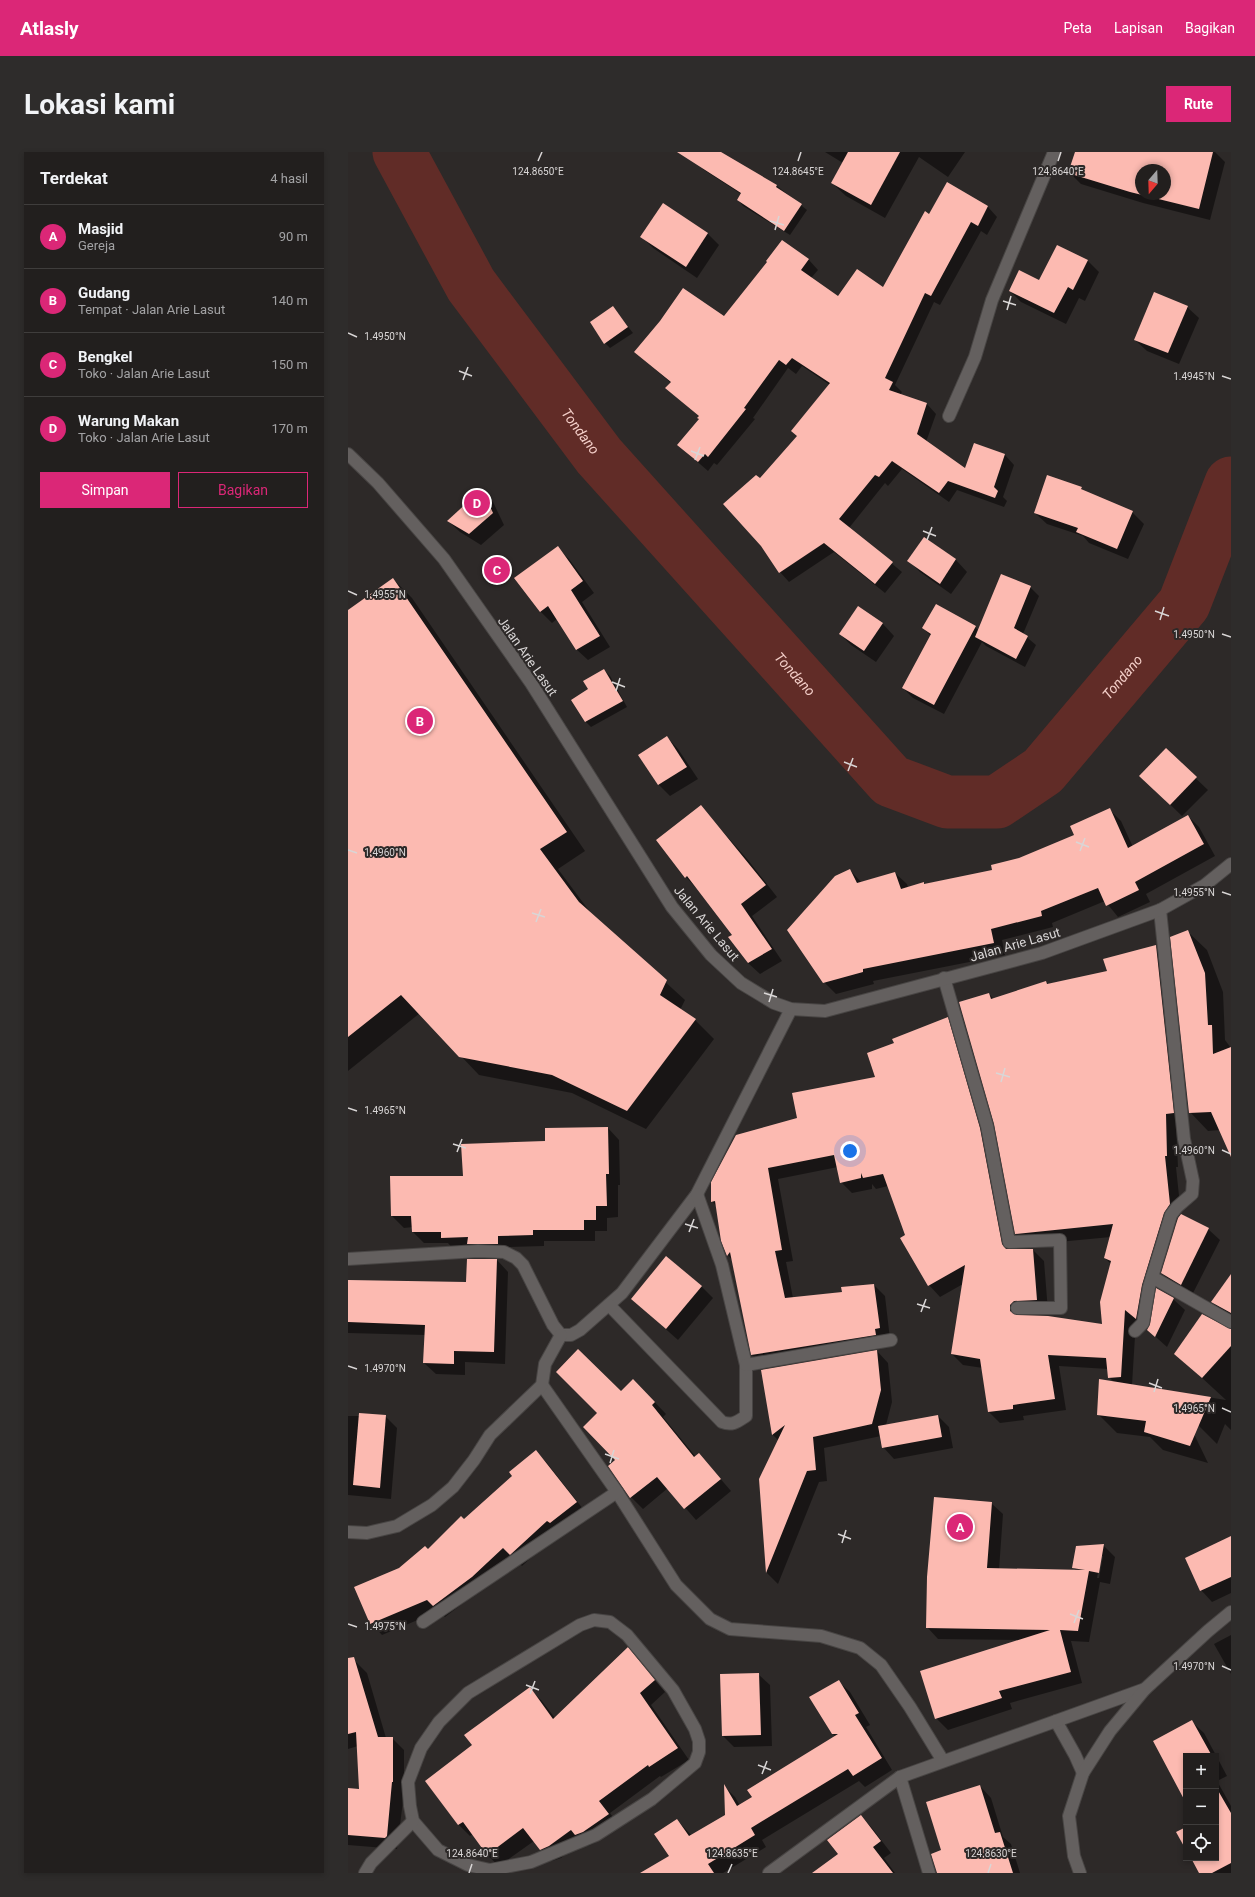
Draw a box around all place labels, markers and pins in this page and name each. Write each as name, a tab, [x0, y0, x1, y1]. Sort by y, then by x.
pin: D	[464, 488, 490, 518]
pin: C	[484, 555, 510, 585]
pin: B	[407, 706, 433, 736]
pin: A	[947, 1512, 973, 1542]

